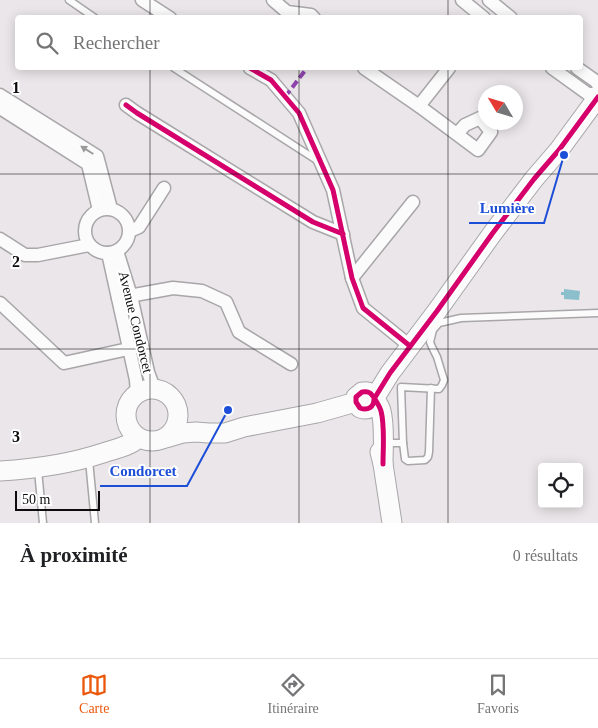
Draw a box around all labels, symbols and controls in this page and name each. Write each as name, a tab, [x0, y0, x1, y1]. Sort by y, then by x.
search box	[15, 15, 583, 70]
icon: search	[33, 29, 61, 57]
text: Rechercher	[73, 32, 160, 53]
text: 1	[12, 79, 20, 96]
north arrow	[478, 85, 523, 130]
one-way arrow	[81, 145, 94, 154]
callout: Lumière	[469, 193, 544, 223]
text: Lumière	[480, 200, 535, 216]
text: 2	[12, 253, 20, 270]
street label: Avenue Condorcet	[116, 270, 155, 375]
text: 3	[12, 428, 20, 445]
callout: Condorcet	[100, 456, 187, 486]
text: Condorcet	[109, 463, 177, 479]
map controls	[538, 463, 583, 508]
button: locate	[538, 463, 583, 508]
scale bar	[15, 488, 100, 511]
text: 50 m	[22, 492, 50, 507]
text: À proximité	[20, 543, 128, 567]
text: 0 résultats	[513, 547, 578, 564]
tab: Carte	[79, 671, 109, 717]
tab: Itinéraire	[268, 671, 319, 717]
tab: Favoris	[477, 671, 519, 717]

